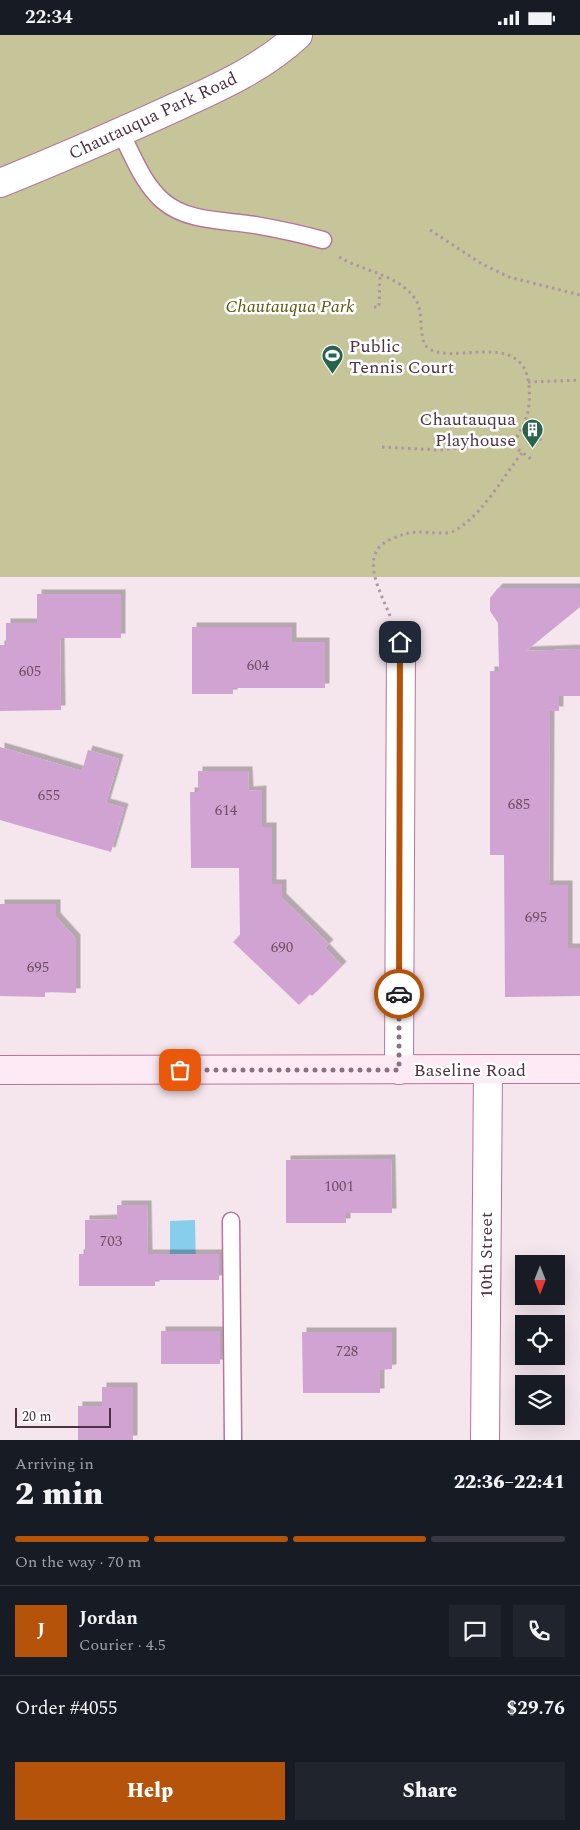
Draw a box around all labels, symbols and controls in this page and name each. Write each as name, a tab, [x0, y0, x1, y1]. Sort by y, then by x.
text: 22:34	[25, 3, 73, 32]
street label: Chautauqua Park Road	[64, 65, 242, 167]
park label: Chautauqua Park	[225, 293, 355, 320]
place label: Public Tennis Court	[349, 333, 454, 381]
sports icon: Public Tennis Court	[321, 344, 345, 375]
place label: Chautauqua Playhouse	[419, 406, 516, 454]
building icon: Chautauqua Playhouse	[520, 417, 544, 448]
pin	[379, 621, 421, 663]
icon: home	[386, 628, 414, 656]
house number: 604	[247, 654, 270, 677]
house number: 605	[19, 660, 41, 683]
house number: 655	[38, 784, 60, 807]
house number: 685	[508, 793, 530, 816]
house number: 614	[215, 799, 238, 822]
house number: 695	[525, 906, 547, 929]
house number: 690	[271, 936, 293, 959]
house number: 695	[27, 956, 49, 979]
courier	[374, 969, 424, 1019]
icon: car	[385, 980, 413, 1008]
pin	[159, 1049, 201, 1091]
icon: bag	[166, 1056, 194, 1084]
street label: Baseline Road	[414, 1057, 526, 1084]
house number: 1001	[324, 1175, 354, 1198]
street label: 10th Street	[473, 1212, 500, 1298]
house number: 703	[100, 1230, 123, 1253]
north arrow	[515, 1255, 565, 1305]
map controls	[515, 1255, 565, 1425]
button: locate	[515, 1315, 565, 1365]
house number: 728	[336, 1340, 358, 1363]
button: layers	[515, 1375, 565, 1425]
scale bar	[15, 1405, 111, 1428]
text: 20 m	[22, 1406, 52, 1427]
text: Arriving in	[15, 1452, 94, 1476]
text: 22:36–22:41	[454, 1468, 565, 1497]
text: 2 min	[15, 1470, 103, 1519]
text: On the way · 70 m	[15, 1550, 141, 1574]
text: Jordan	[79, 1604, 138, 1633]
button: chat	[449, 1605, 501, 1657]
button: phone	[513, 1605, 565, 1657]
text: J	[37, 1616, 45, 1645]
text: Courier · 4.5	[79, 1633, 166, 1657]
text: Order #4055	[15, 1694, 118, 1723]
text: $29.76	[507, 1694, 565, 1723]
button: Help	[15, 1762, 285, 1820]
button: Share	[295, 1762, 565, 1820]

